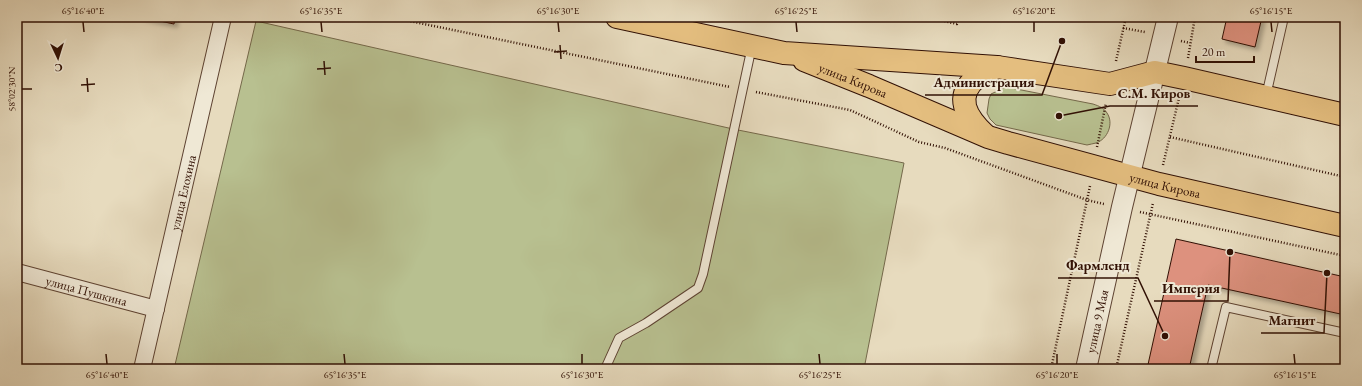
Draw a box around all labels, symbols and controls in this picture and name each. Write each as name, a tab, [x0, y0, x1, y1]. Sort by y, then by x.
text: 65°16'40"E	[62, 4, 105, 17]
text: 65°16'35"E	[300, 4, 343, 17]
text: 65°16'30"E	[537, 4, 580, 17]
text: 65°16'25"E	[775, 4, 818, 17]
text: 65°16'20"E	[1013, 4, 1056, 17]
text: 65°16'15"E	[1250, 4, 1293, 17]
north arrow	[38, 38, 78, 78]
scale bar	[1196, 38, 1254, 64]
text: 20 m	[1202, 44, 1226, 60]
street label: улица Кирова	[816, 58, 891, 102]
text: С	[54, 61, 63, 75]
text: 58°02'30"N	[5, 66, 18, 111]
callout: Администрация	[925, 69, 1042, 95]
text: Администрация	[932, 73, 1035, 91]
callout: С.М. Киров	[1110, 80, 1198, 106]
text: С.М. Киров	[1118, 84, 1191, 102]
street label: улица Елохина	[166, 152, 200, 232]
street label: улица Кирова	[1128, 168, 1203, 202]
callout: Фармленд	[1058, 252, 1138, 278]
text: Фармленд	[1066, 256, 1130, 274]
street label: улица Пушкина	[44, 272, 130, 310]
callout: Империя	[1154, 275, 1228, 301]
text: Империя	[1162, 279, 1221, 297]
street label: улица 9 Мая	[1081, 288, 1112, 354]
callout: Магнит	[1261, 307, 1324, 333]
text: Магнит	[1269, 311, 1316, 329]
text: 65°16'40"E	[86, 368, 129, 381]
text: 65°16'35"E	[324, 368, 367, 381]
text: 65°16'30"E	[561, 368, 604, 381]
text: 65°16'25"E	[799, 368, 842, 381]
text: 65°16'20"E	[1036, 368, 1079, 381]
text: 65°16'15"E	[1274, 368, 1317, 381]

